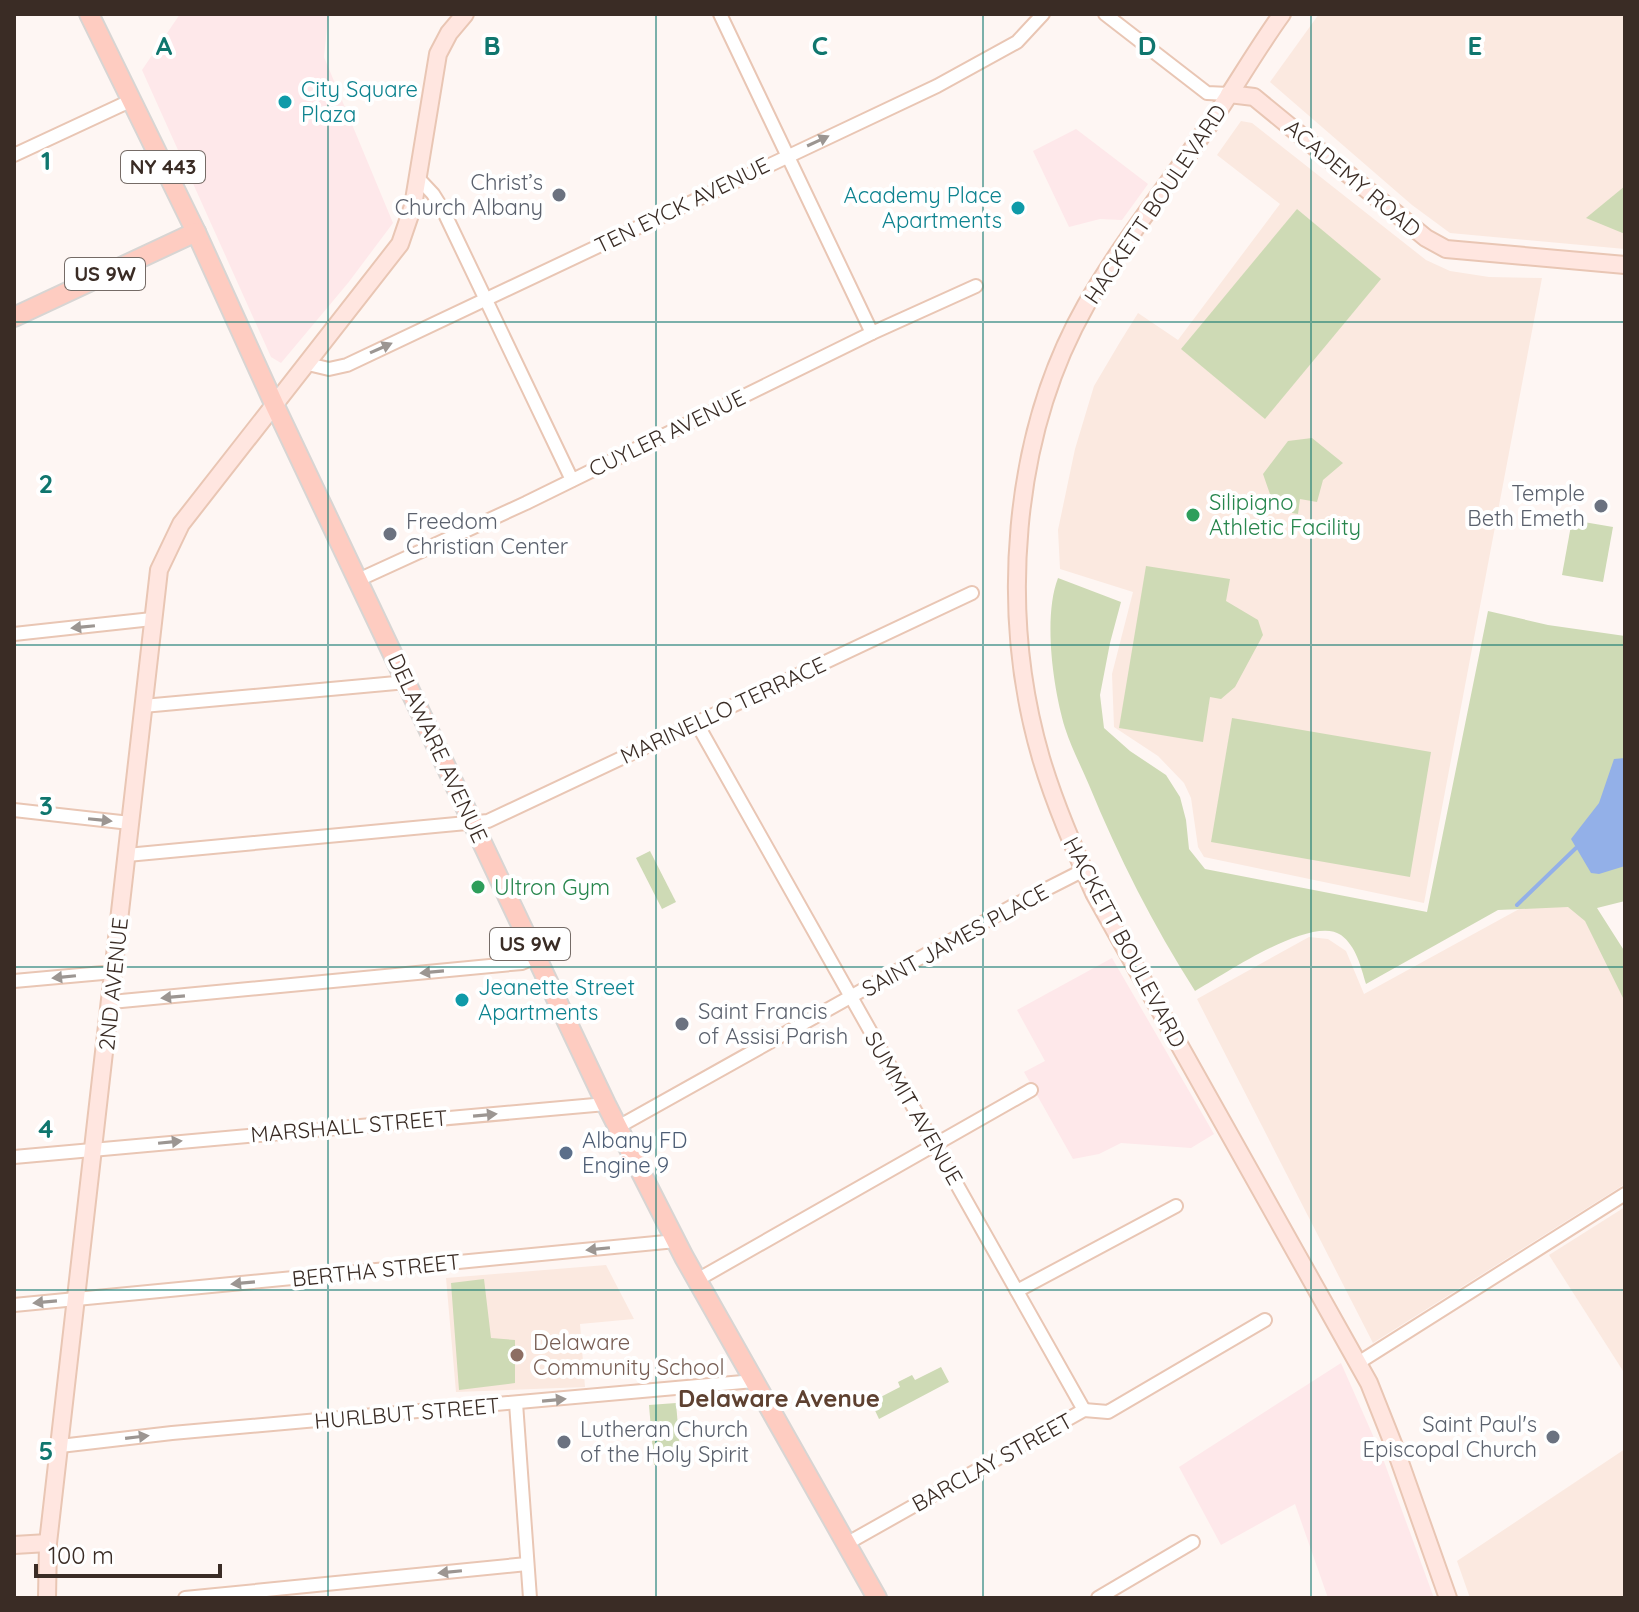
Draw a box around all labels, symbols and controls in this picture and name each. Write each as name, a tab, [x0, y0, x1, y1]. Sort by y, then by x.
text: A	[156, 29, 173, 62]
text: B	[483, 29, 501, 62]
text: C	[812, 29, 828, 62]
text: D	[1138, 29, 1156, 62]
text: E	[1468, 29, 1482, 62]
place label: City Square Plaza	[301, 75, 418, 128]
marker: City Square Plaza	[276, 93, 294, 111]
street label: HACKETT BOULEVARD	[1078, 99, 1232, 309]
street label: ACADEMY ROAD	[1279, 113, 1427, 243]
one-way arrow	[806, 134, 830, 147]
text: 1	[41, 144, 51, 177]
road number: NY 443	[121, 151, 205, 183]
street label: TEN EYCK AVENUE	[590, 151, 774, 259]
place label: Christ’s Church Albany	[395, 168, 543, 221]
place label: Academy Place Apartments	[843, 181, 1002, 234]
marker: Christ’s Church Albany	[550, 186, 568, 204]
marker: Academy Place Apartments	[1009, 199, 1027, 217]
road number: US 9W	[65, 258, 145, 290]
one-way arrow	[369, 341, 393, 355]
street label: CUYLER AVENUE	[584, 383, 750, 483]
text: 2	[39, 467, 53, 500]
place label: Temple Beth Emeth	[1467, 479, 1585, 532]
place label: Silipigno Athletic Facility	[1209, 488, 1361, 541]
marker: Temple Beth Emeth	[1592, 497, 1610, 515]
marker: Silipigno Athletic Facility	[1184, 506, 1202, 524]
place label: Freedom Christian Center	[406, 507, 569, 560]
marker: Freedom Christian Center	[381, 525, 399, 543]
one-way arrow	[70, 620, 95, 633]
street label: DELAWARE AVENUE	[382, 649, 494, 847]
street label: MARINELLO TERRACE	[616, 650, 830, 770]
text: 3	[39, 789, 53, 822]
one-way arrow	[88, 813, 113, 826]
street label: HACKETT BOULEVARD	[1058, 832, 1192, 1052]
place label: Ultron Gym	[494, 873, 610, 901]
street label: SAINT JAMES PLACE	[857, 877, 1053, 1003]
marker: Ultron Gym	[469, 878, 487, 896]
street label: 2ND AVENUE	[92, 916, 134, 1052]
road number: US 9W	[490, 928, 570, 960]
one-way arrow	[419, 966, 444, 979]
one-way arrow	[51, 970, 76, 983]
place label: Jeanette Street Apartments	[478, 973, 635, 1026]
one-way arrow	[160, 990, 185, 1003]
marker: Jeanette Street Apartments	[453, 991, 471, 1009]
place label: Saint Francis of Assisi Parish	[698, 997, 848, 1050]
marker: Saint Francis of Assisi Parish	[673, 1015, 691, 1033]
street label: SUMMIT AVENUE	[859, 1026, 969, 1190]
street label: MARSHALL STREET	[249, 1103, 449, 1149]
one-way arrow	[473, 1108, 498, 1121]
text: 4	[38, 1112, 54, 1145]
place label: Albany FD Engine 9	[582, 1126, 687, 1179]
one-way arrow	[158, 1135, 183, 1148]
marker: Albany FD Engine 9	[557, 1144, 575, 1162]
one-way arrow	[585, 1242, 610, 1255]
street label: BERTHA STREET	[290, 1247, 462, 1293]
one-way arrow	[230, 1277, 255, 1290]
one-way arrow	[32, 1296, 57, 1309]
place label: Delaware Community School	[533, 1328, 725, 1381]
marker: Delaware Community School	[508, 1346, 526, 1364]
district label: Delaware Avenue	[678, 1383, 880, 1413]
street label: HURLBUT STREET	[313, 1391, 501, 1435]
one-way arrow	[541, 1393, 566, 1406]
street label: BARCLAY STREET	[907, 1406, 1077, 1518]
place label: Saint Paul's Episcopal Church	[1362, 1410, 1537, 1463]
place label: Lutheran Church of the Holy Spirit	[580, 1415, 749, 1468]
marker: Saint Paul's Episcopal Church	[1544, 1428, 1562, 1446]
one-way arrow	[125, 1431, 150, 1444]
marker: Lutheran Church of the Holy Spirit	[555, 1433, 573, 1451]
text: 5	[39, 1434, 53, 1467]
scale bar	[36, 1528, 220, 1578]
text: 100 m	[48, 1540, 114, 1570]
one-way arrow	[437, 1565, 462, 1578]

